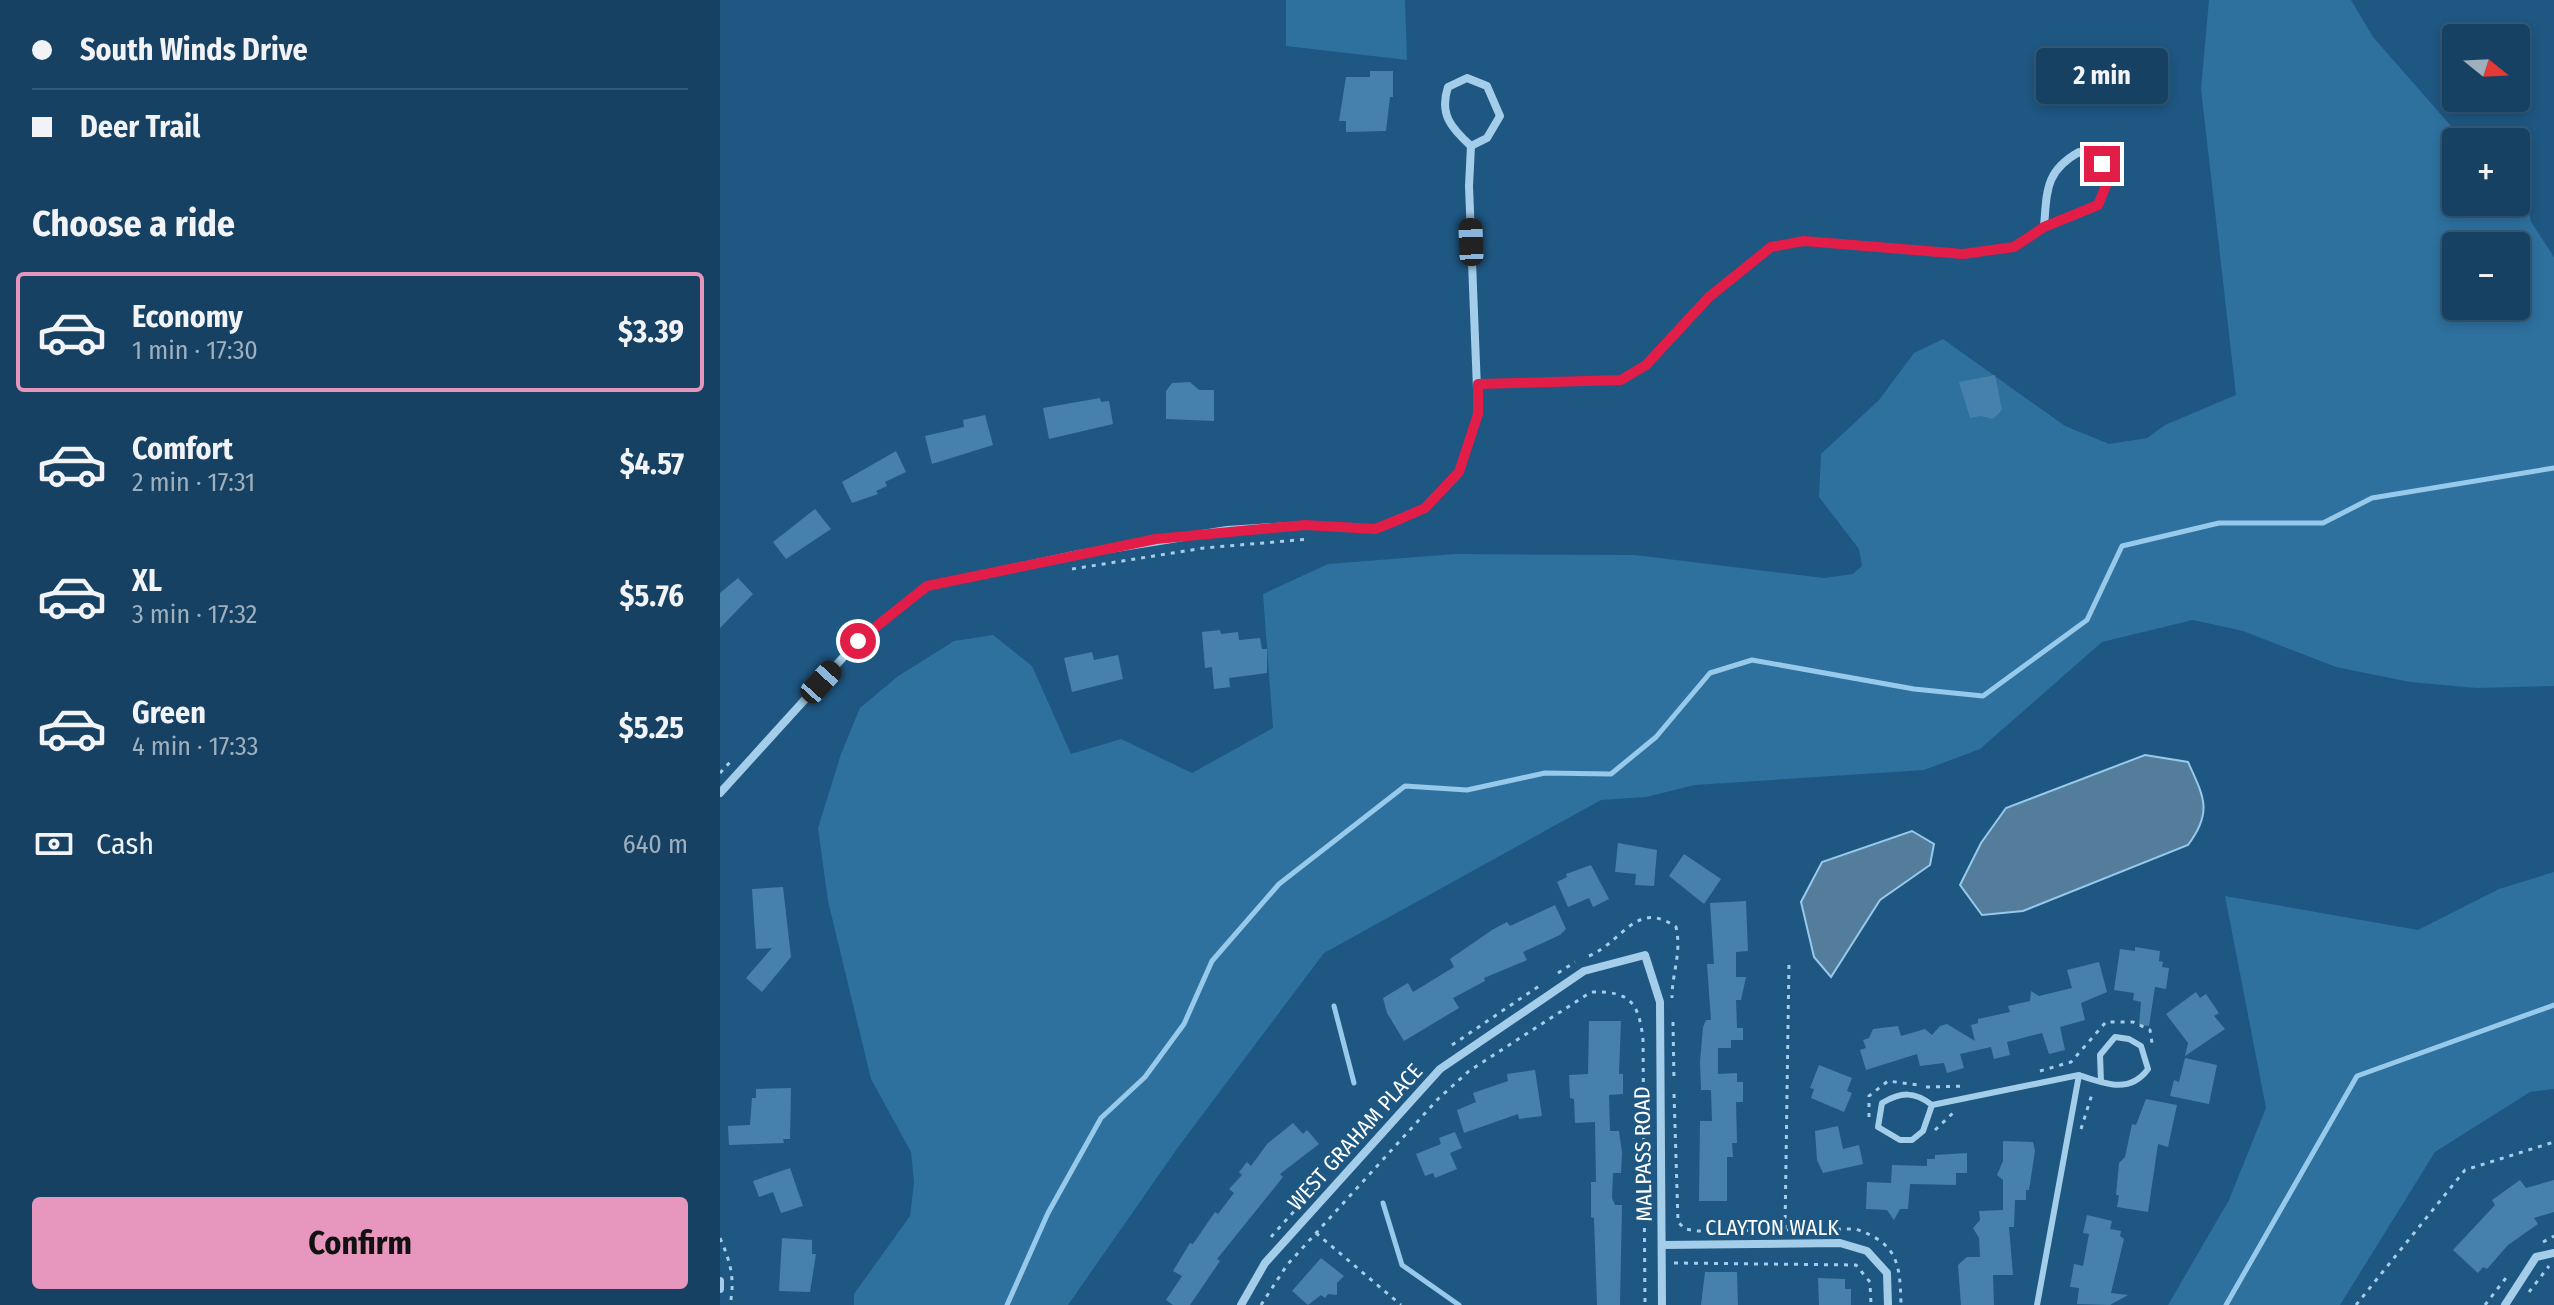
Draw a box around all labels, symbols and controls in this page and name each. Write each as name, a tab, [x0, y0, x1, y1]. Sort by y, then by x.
north arrow	[2442, 24, 2530, 112]
map controls	[2442, 24, 2530, 320]
text: South Winds Drive	[80, 32, 308, 68]
callout: 2 min	[2036, 48, 2168, 104]
text: 2 min	[2073, 60, 2131, 91]
text: Deer Trail	[80, 109, 200, 145]
button: +	[2442, 128, 2530, 216]
route end	[2084, 146, 2120, 182]
text: Choose a ride	[32, 202, 235, 246]
car	[1458, 218, 1484, 266]
button: −	[2442, 232, 2530, 320]
icon: car	[36, 296, 108, 368]
text: Economy	[132, 299, 243, 335]
text: $3.39	[618, 314, 684, 350]
text: 1 min · 17:30	[132, 335, 258, 366]
icon: car	[36, 428, 108, 500]
text: Comfort	[132, 431, 233, 467]
text: $4.57	[620, 446, 684, 482]
text: 2 min · 17:31	[132, 467, 255, 498]
icon: car	[36, 560, 108, 632]
text: XL	[132, 563, 162, 599]
text: $5.76	[620, 578, 684, 614]
text: 3 min · 17:32	[132, 599, 257, 630]
route start	[840, 623, 876, 659]
car	[796, 656, 846, 708]
icon: car	[36, 692, 108, 764]
text: Green	[132, 695, 206, 731]
text: $5.25	[619, 710, 684, 746]
text: 4 min · 17:33	[132, 731, 259, 762]
icon: cash	[32, 822, 76, 866]
text: Cash	[96, 826, 154, 862]
text: 640 m	[623, 829, 688, 860]
street label: WEST GRAHAM PLACE	[1282, 1058, 1428, 1216]
street label: MALPASS ROAD	[1628, 1086, 1658, 1222]
button: Confirm	[32, 1197, 688, 1289]
street label: CLAYTON WALK	[1705, 1214, 1839, 1241]

